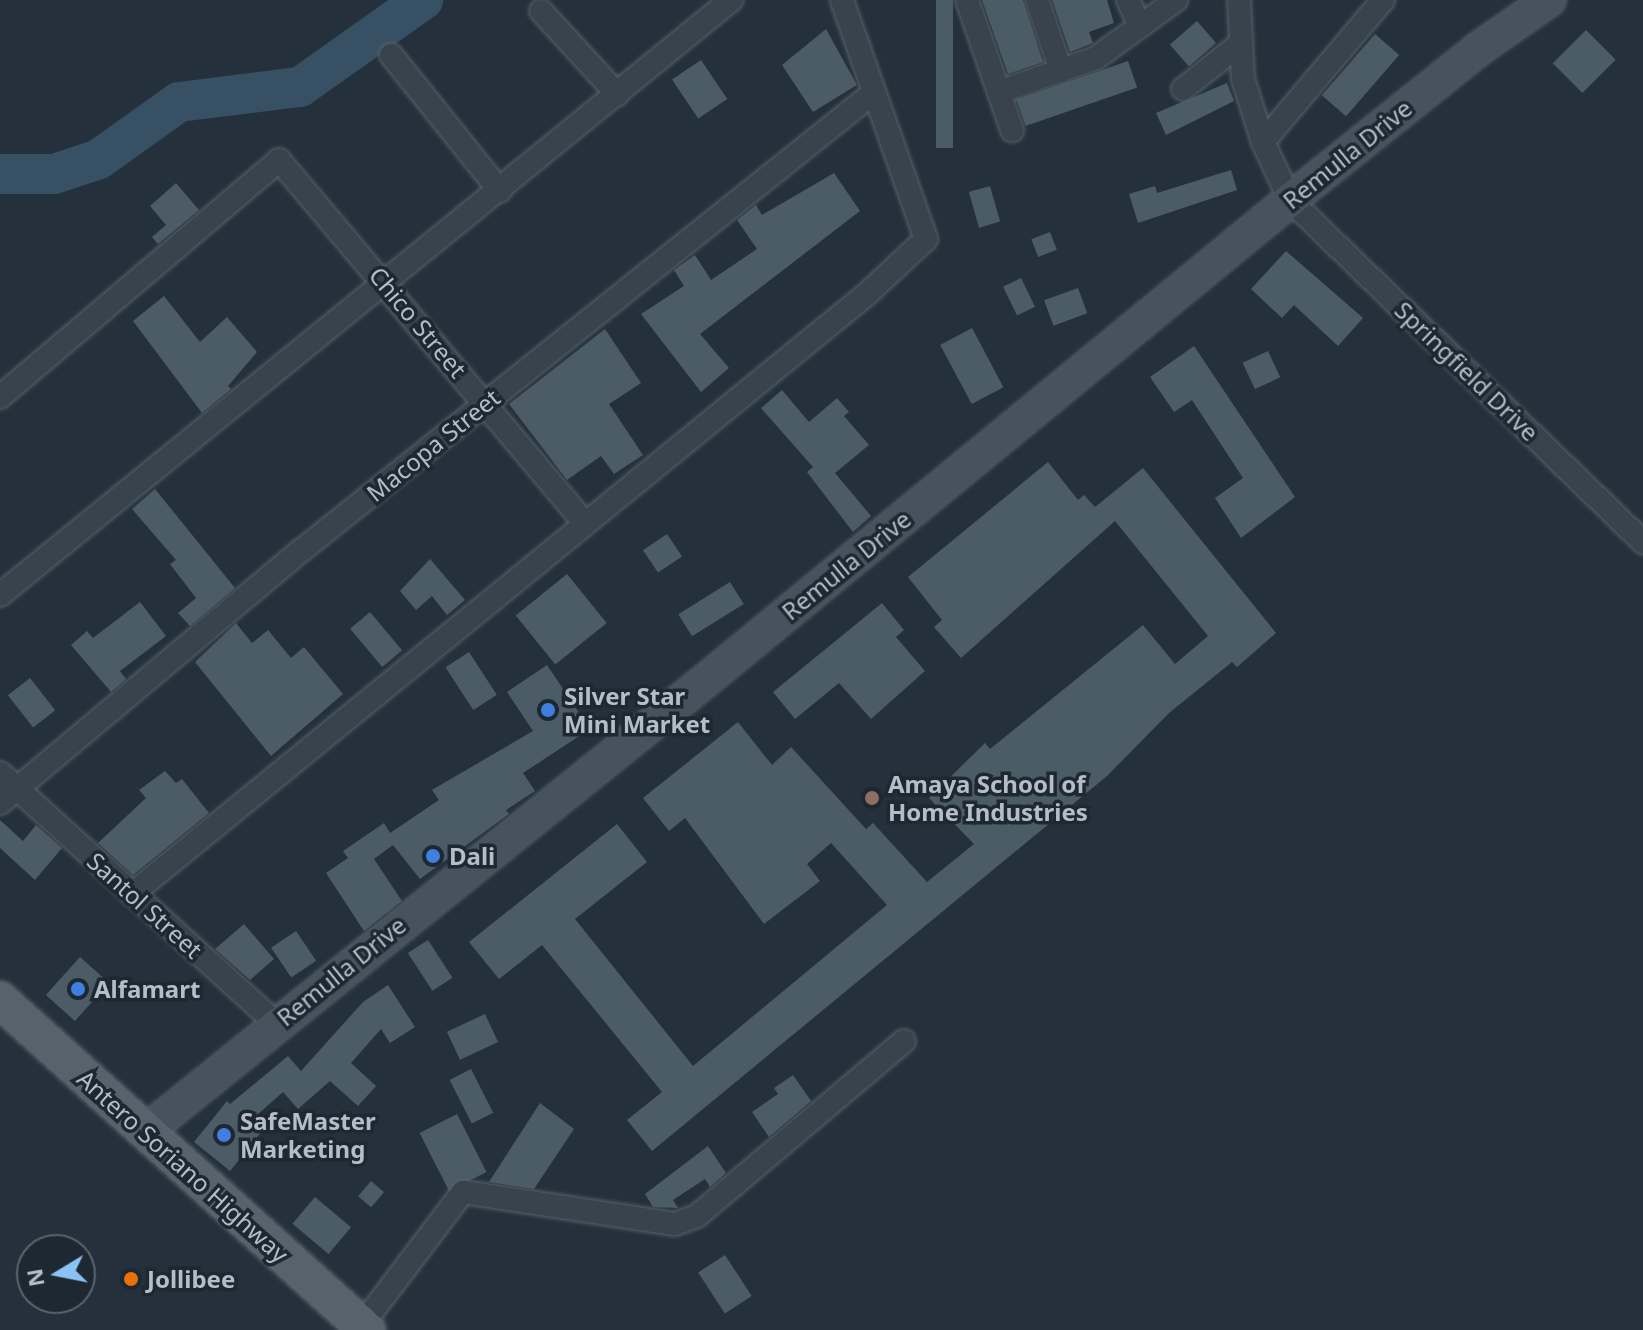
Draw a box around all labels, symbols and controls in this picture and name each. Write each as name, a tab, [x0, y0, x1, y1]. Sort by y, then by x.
street label: Remulla Drive	[1277, 93, 1417, 215]
street label: Chico Street	[363, 261, 473, 383]
street label: Springfield Drive	[1389, 295, 1545, 447]
street label: Macopa Street	[361, 383, 505, 507]
street label: Remulla Drive	[776, 504, 916, 626]
place label: Silver Star Mini Market	[564, 682, 710, 738]
marker: Silver Star Mini Market	[539, 701, 557, 719]
place label: Amaya School of Home Industries	[888, 770, 1088, 826]
marker: Amaya School of Home Industries	[863, 789, 881, 807]
place label: Dali	[449, 842, 495, 870]
street label: Santol Street	[82, 846, 208, 964]
marker: Dali	[424, 847, 442, 865]
street label: Remulla Drive	[271, 910, 411, 1032]
place label: Alfamart	[94, 975, 200, 1003]
marker: Alfamart	[69, 980, 87, 998]
street label: Antero Soriano Highway	[72, 1064, 294, 1268]
place label: SafeMaster Marketing	[240, 1107, 376, 1163]
marker: SafeMaster Marketing	[215, 1126, 233, 1144]
north arrow	[16, 1234, 96, 1314]
place label: Jollibee	[147, 1265, 235, 1293]
text: N	[18, 1266, 51, 1289]
marker: Jollibee	[122, 1270, 140, 1288]

